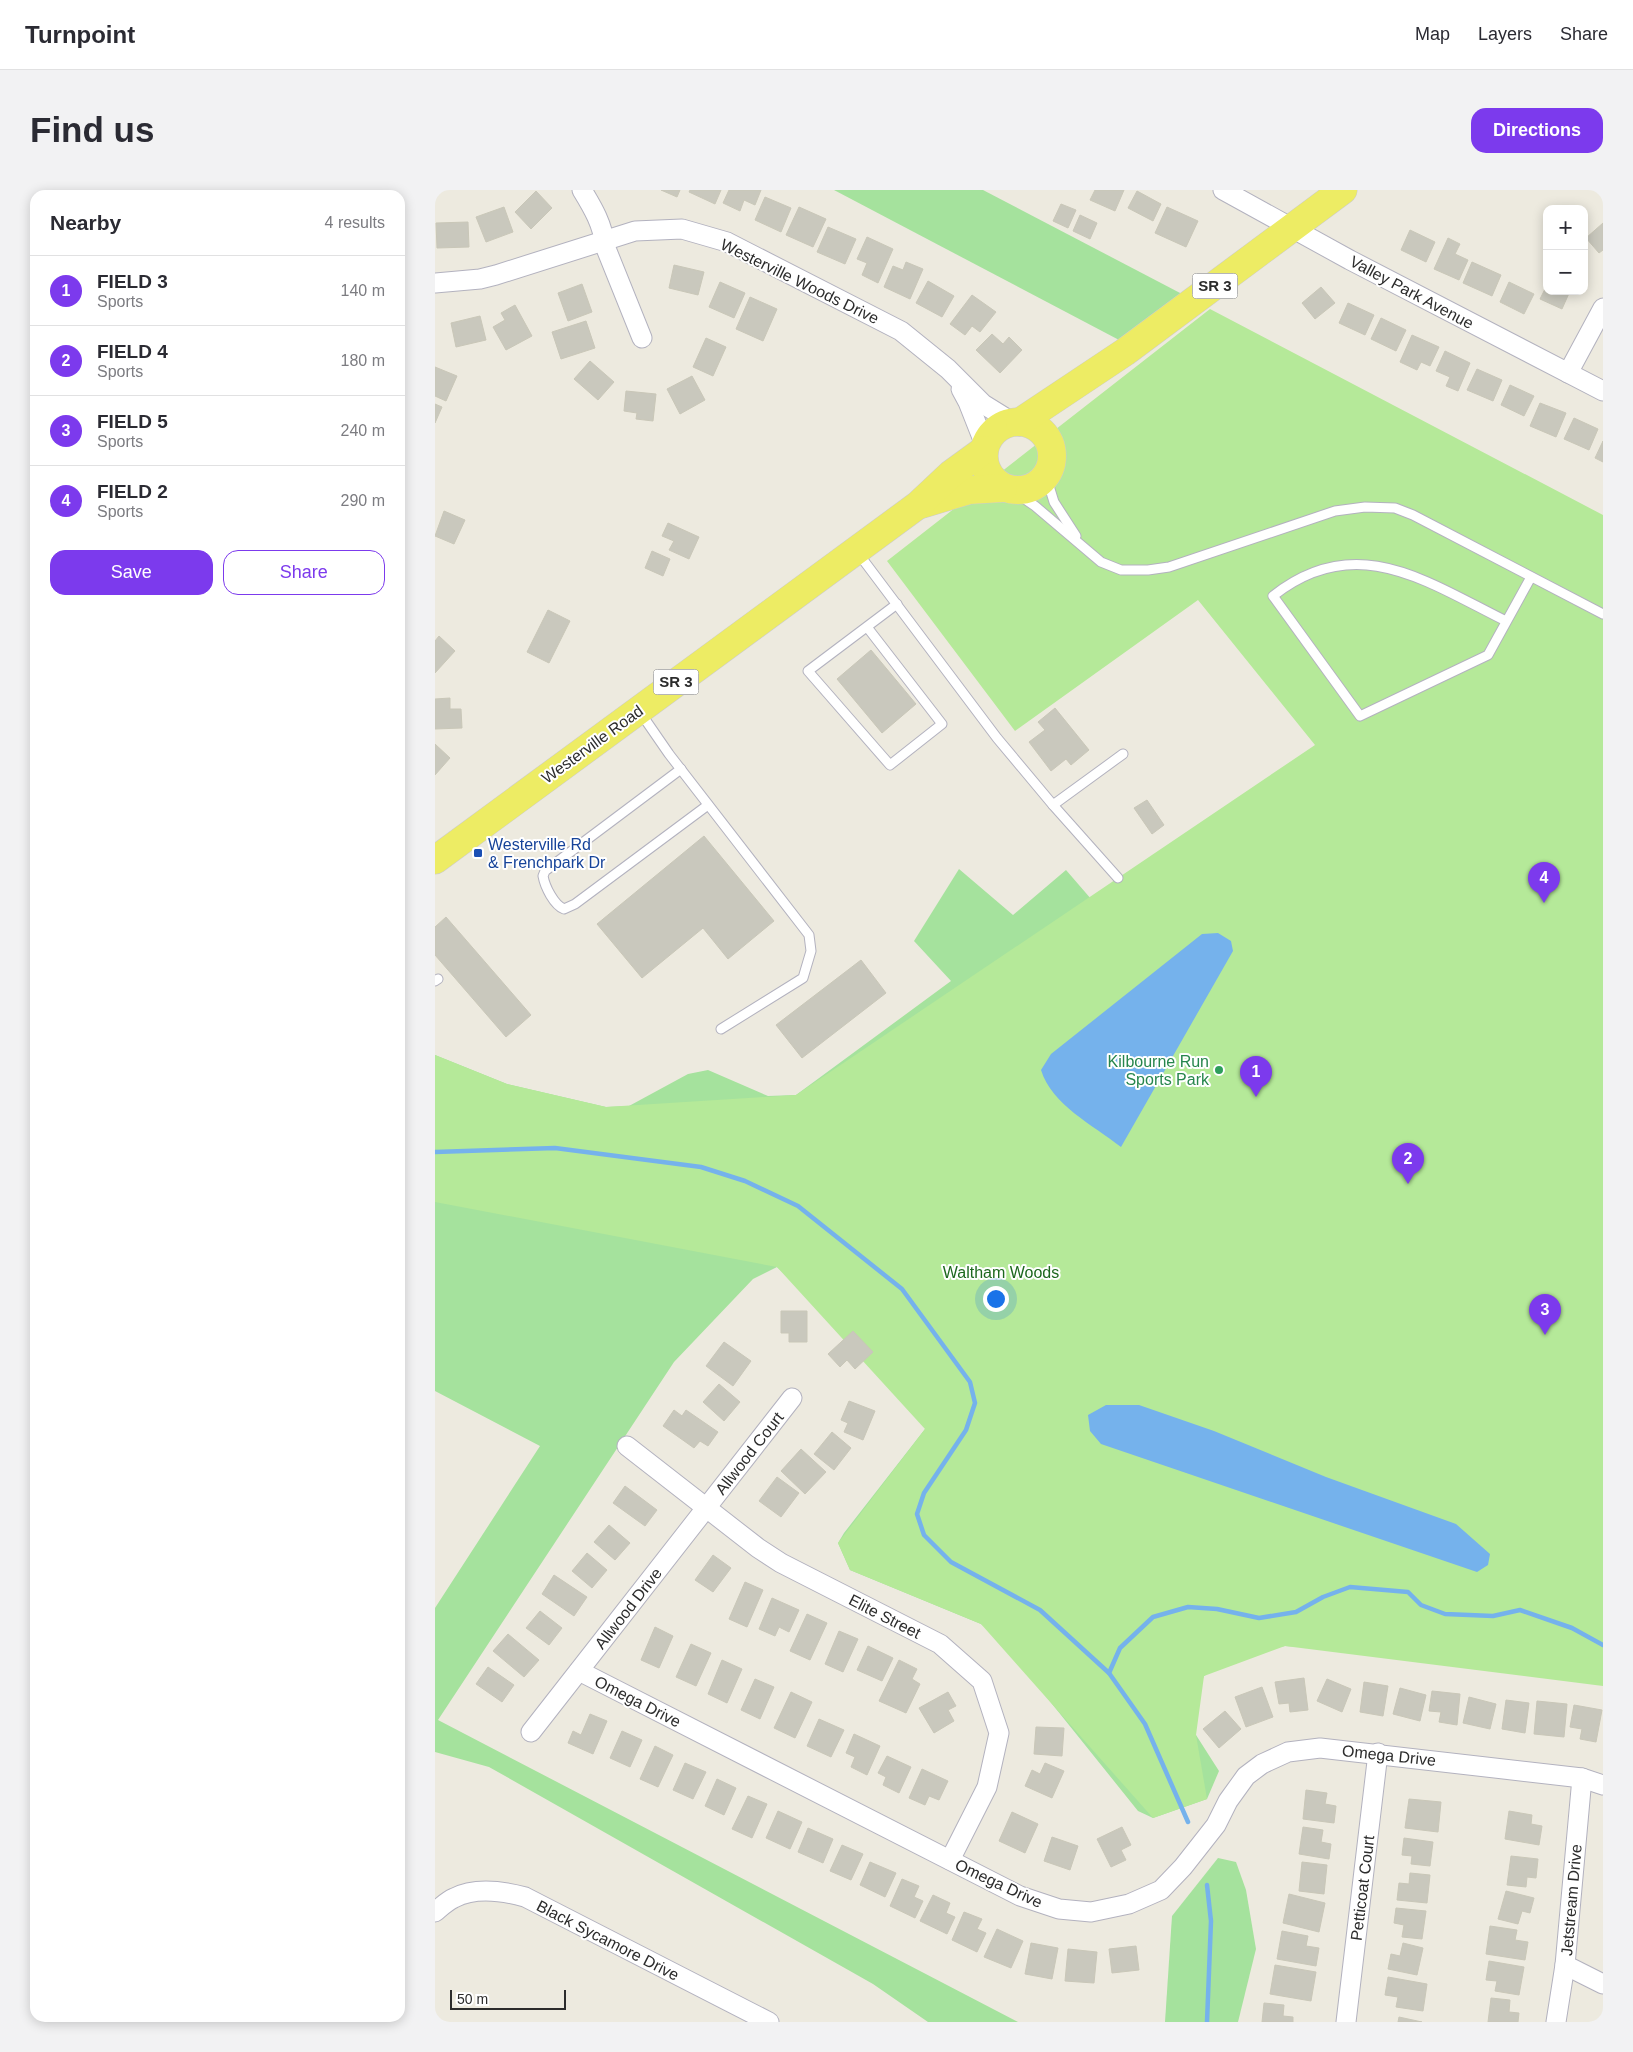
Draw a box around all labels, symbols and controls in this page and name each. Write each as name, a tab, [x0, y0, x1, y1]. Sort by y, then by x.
text: Turnpoint	[25, 21, 135, 48]
text: Map	[1415, 24, 1450, 44]
text: Layers	[1478, 24, 1532, 44]
text: Share	[1560, 24, 1608, 44]
button: Directions	[1471, 108, 1603, 153]
text: Find us	[30, 110, 154, 149]
map controls	[1543, 205, 1588, 295]
button: +	[1543, 205, 1588, 250]
text: Nearby	[50, 211, 121, 234]
text: 4 results	[325, 214, 385, 231]
street label: Westerville Woods Drive	[718, 236, 882, 327]
button: −	[1543, 250, 1588, 295]
street label: Valley Park Avenue	[1347, 253, 1476, 332]
text: FIELD 3	[97, 271, 168, 292]
road number: SR 3	[1193, 274, 1237, 298]
text: 1	[62, 282, 70, 299]
text: 140 m	[341, 282, 385, 299]
text: Sports	[97, 293, 143, 310]
text: FIELD 4	[97, 341, 168, 362]
text: 2	[62, 352, 70, 369]
text: 180 m	[341, 352, 385, 369]
text: Sports	[97, 363, 143, 380]
text: FIELD 5	[97, 411, 168, 432]
text: 3	[62, 422, 70, 439]
text: 240 m	[341, 422, 385, 439]
text: Sports	[97, 433, 143, 450]
text: FIELD 2	[97, 481, 168, 502]
text: 4	[62, 492, 70, 509]
text: 290 m	[341, 492, 385, 509]
text: Sports	[97, 503, 143, 520]
button: Save	[50, 550, 213, 595]
button: Share	[223, 550, 385, 595]
road number: SR 3	[653, 670, 699, 694]
street label: Westerville Road	[538, 702, 646, 787]
place label: Westerville Rd & Frenchpark Dr	[488, 836, 606, 871]
marker: Westerville Rd & Frenchpark Dr	[472, 847, 484, 859]
pin: 4	[1528, 862, 1560, 903]
place label: Kilbourne Run Sports Park	[1108, 1053, 1210, 1088]
pin: 1	[1240, 1056, 1272, 1097]
marker: Kilbourne Run Sports Park	[1213, 1064, 1225, 1076]
pin: 2	[1392, 1143, 1424, 1184]
park label: Waltham Woods	[943, 1264, 1059, 1281]
your location	[983, 1286, 1009, 1312]
pin: 3	[1529, 1294, 1561, 1335]
street label: Allwood Court	[712, 1408, 787, 1498]
street label: Allwood Drive	[592, 1564, 665, 1652]
street label: Elite Street	[846, 1591, 924, 1642]
street label: Omega Drive	[592, 1672, 684, 1730]
street label: Omega Drive	[1341, 1742, 1437, 1769]
street label: Petticoat Court	[1348, 1834, 1377, 1942]
street label: Jetstream Drive	[1558, 1843, 1585, 1957]
street label: Omega Drive	[952, 1856, 1045, 1911]
street label: Black Sycamore Drive	[534, 1897, 682, 1984]
scale bar	[450, 1987, 566, 2010]
text: 50 m	[457, 1991, 488, 2007]

